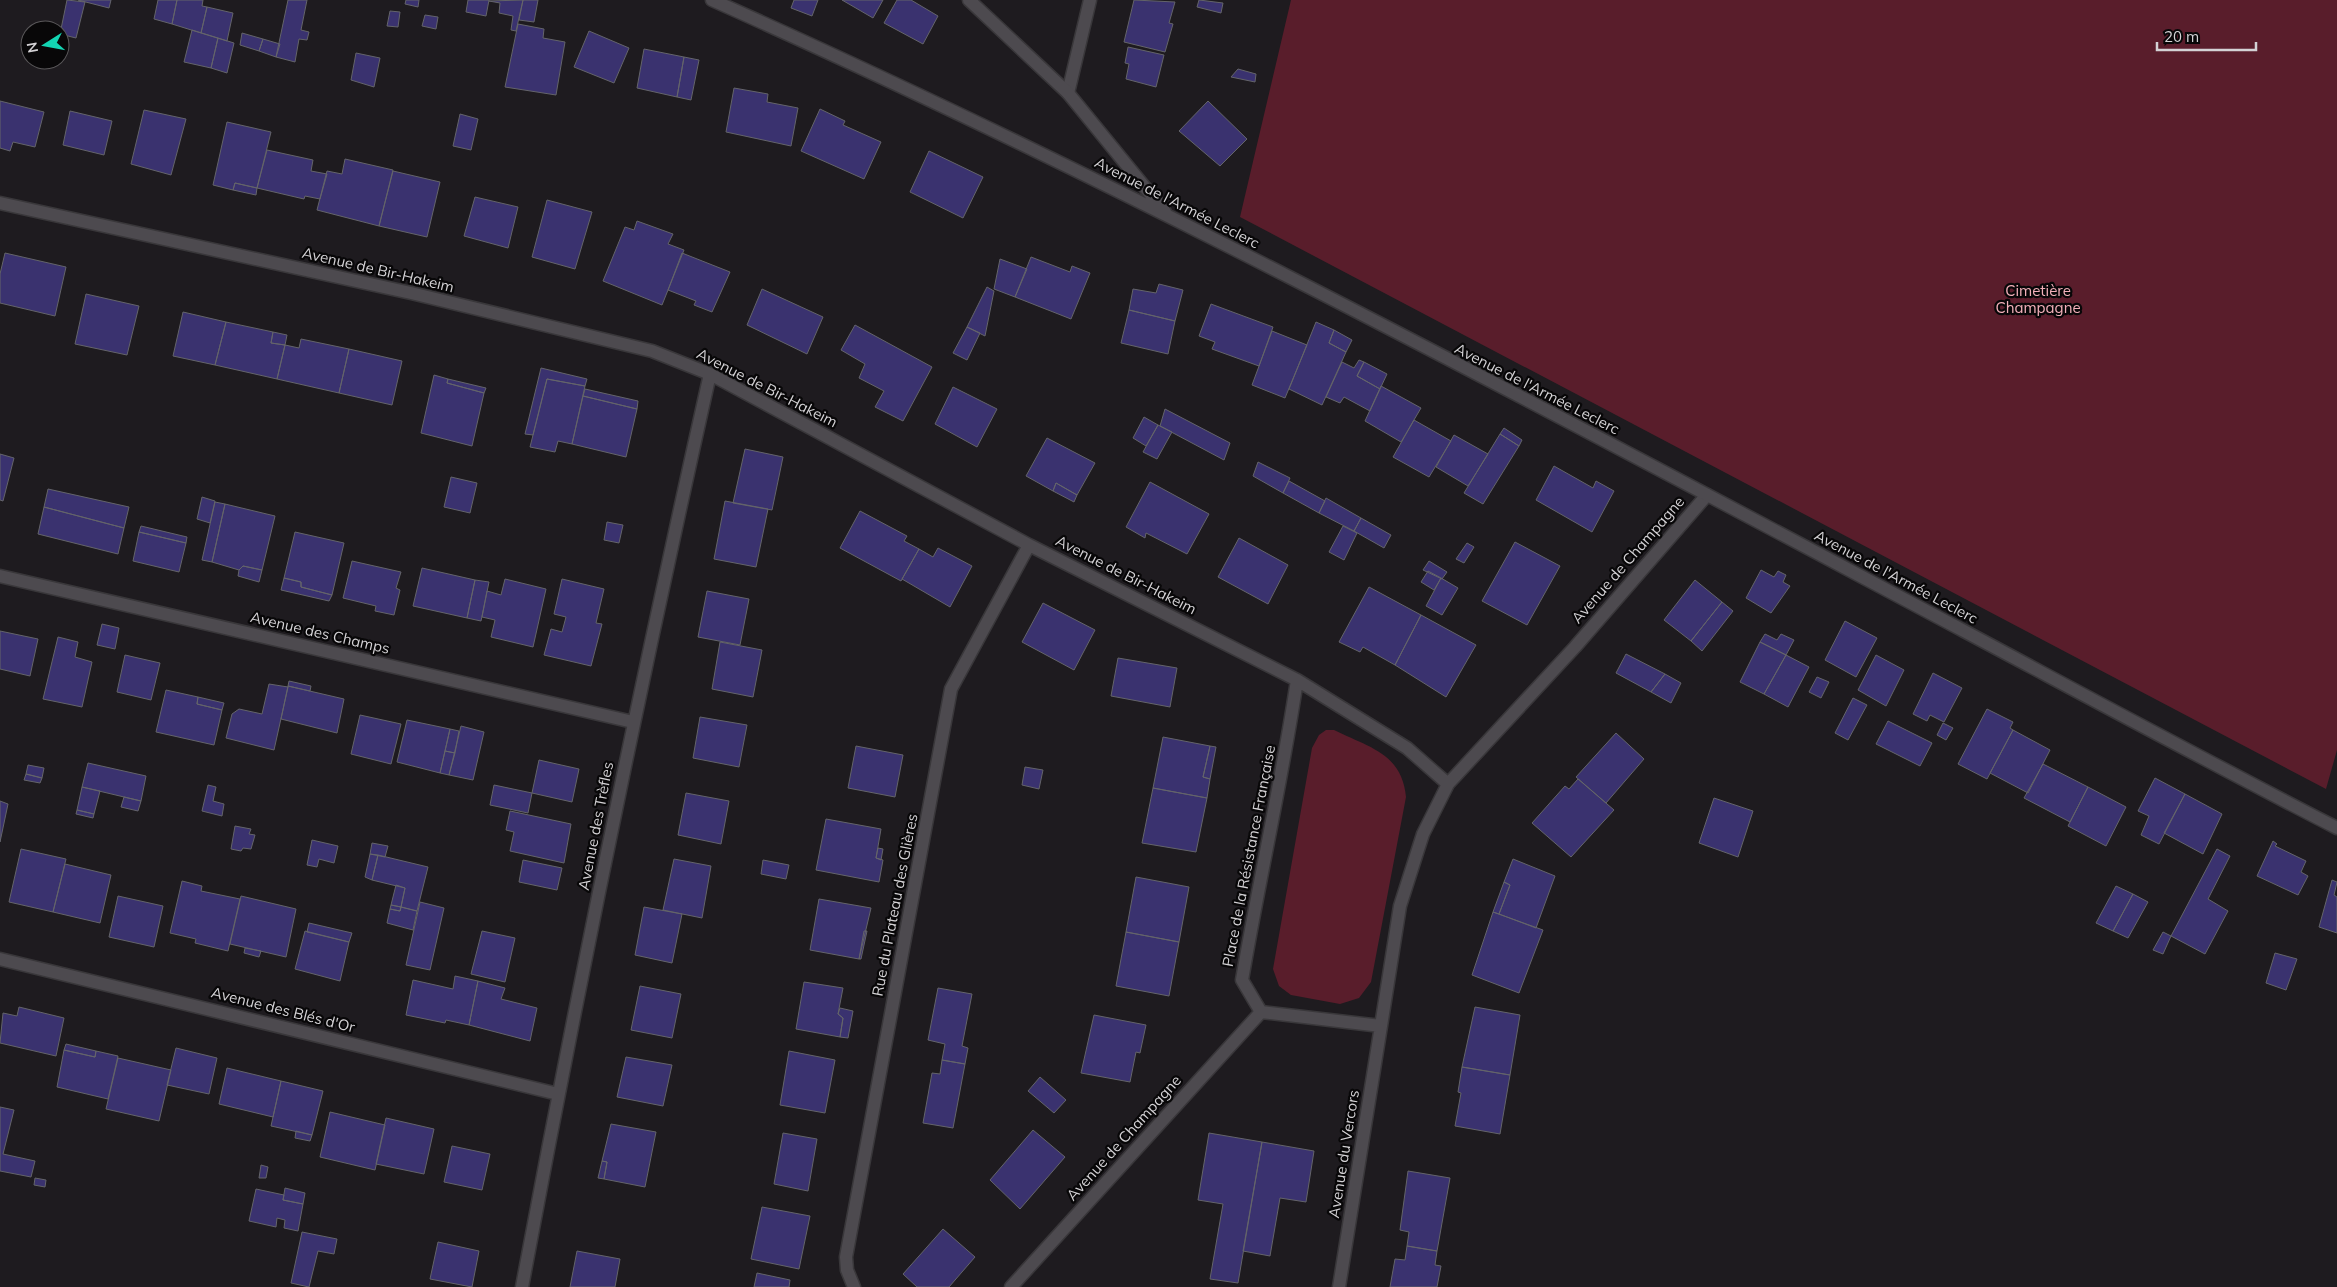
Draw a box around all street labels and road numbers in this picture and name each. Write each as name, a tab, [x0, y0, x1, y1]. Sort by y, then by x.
street label: Avenue de l'Armée Leclerc	[1092, 153, 1263, 252]
street label: Avenue de Bir-Hakeim	[300, 243, 456, 296]
street label: Avenue de l'Armée Leclerc	[1452, 339, 1623, 438]
street label: Avenue de Bir-Hakeim	[694, 344, 841, 431]
street label: Avenue de Champagne	[1567, 492, 1688, 627]
street label: Avenue de l'Armée Leclerc	[1811, 525, 1981, 628]
street label: Avenue de Bir-Hakeim	[1053, 531, 1200, 618]
street label: Avenue des Champs	[249, 607, 392, 658]
street label: Place de la Résistance Française	[1218, 743, 1279, 968]
street label: Avenue des Trèfles	[574, 760, 617, 892]
street label: Rue du Plateau des Glières	[867, 812, 922, 998]
street label: Avenue des Blés d'Or	[209, 982, 357, 1037]
street label: Avenue de Champagne	[1062, 1071, 1185, 1204]
street label: Avenue du Vercors	[1324, 1088, 1363, 1219]

